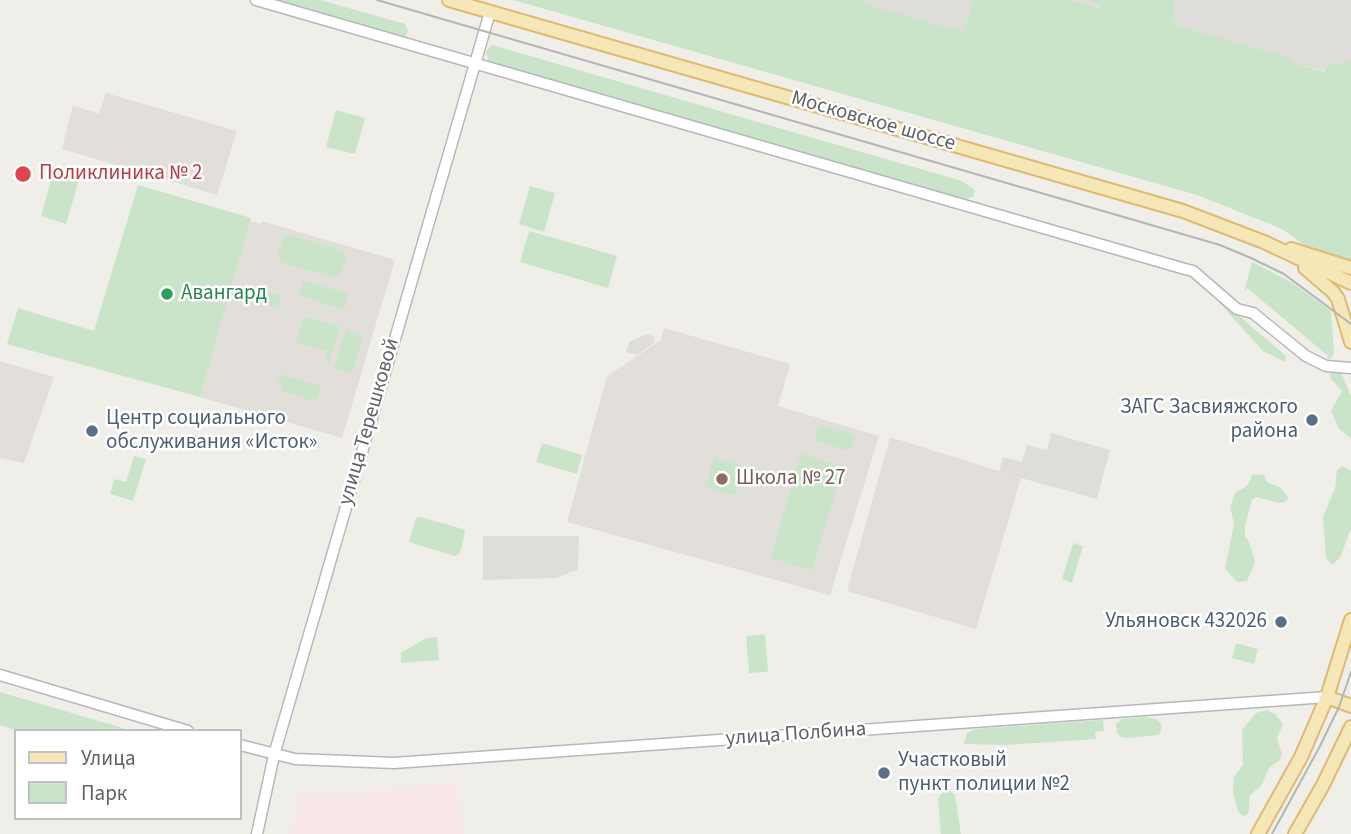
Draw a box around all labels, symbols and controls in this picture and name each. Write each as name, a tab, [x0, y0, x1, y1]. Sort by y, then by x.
street label: Московское шоссе	[788, 87, 958, 157]
place label: Поликлиника № 2	[39, 161, 202, 187]
marker: Поликлиника № 2	[13, 164, 33, 184]
place label: Авангард	[181, 281, 267, 307]
marker: Авангард	[159, 286, 175, 302]
street label: улица Терешковой	[334, 336, 406, 508]
place label: ЗАГС Засвияжского района	[1120, 395, 1298, 445]
place label: Центр социального обслуживания «Исток»	[106, 406, 318, 456]
marker: ЗАГС Засвияжского района	[1304, 412, 1320, 428]
marker: Центр социального обслуживания «Исток»	[84, 423, 100, 439]
place label: Школа № 27	[736, 466, 846, 492]
marker: Школа № 27	[714, 471, 730, 487]
place label: Ульяновск 432026	[1105, 609, 1267, 635]
marker: Ульяновск 432026	[1273, 614, 1289, 630]
street label: улица Полбина	[725, 718, 867, 752]
legend	[14, 729, 242, 820]
text: Улица	[81, 743, 136, 773]
place label: Участковый пункт полиции №2	[898, 748, 1070, 798]
marker: Участковый пункт полиции №2	[876, 765, 892, 781]
text: Парк	[81, 778, 127, 808]

